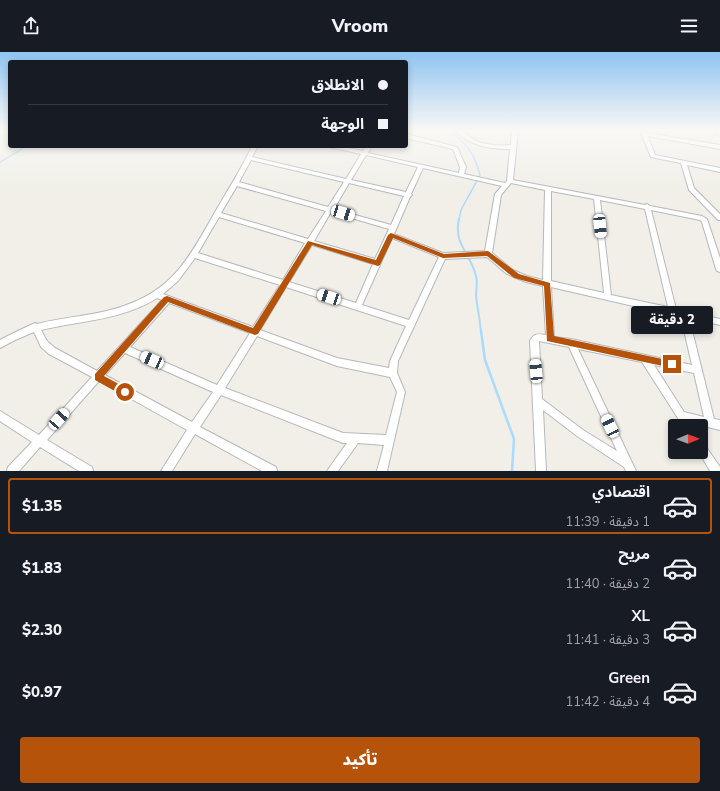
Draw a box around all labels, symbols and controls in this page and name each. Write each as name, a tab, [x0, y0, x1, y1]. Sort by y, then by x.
text: Vroom	[332, 14, 388, 38]
icon: share	[20, 15, 42, 37]
icon: menu	[678, 15, 700, 37]
text: الانطلاق	[312, 75, 364, 95]
text: الوجهة	[321, 114, 364, 134]
car	[330, 204, 356, 222]
car	[593, 213, 607, 239]
car	[316, 288, 342, 306]
callout: 2 دقيقة	[631, 306, 713, 334]
text: 2 دقيقة	[649, 311, 695, 329]
car	[139, 350, 165, 370]
route end	[663, 355, 681, 373]
car	[529, 359, 543, 383]
route start	[116, 383, 134, 401]
car	[47, 406, 71, 432]
car	[599, 413, 621, 439]
north arrow	[668, 419, 708, 459]
map controls	[668, 419, 708, 459]
text: اقتصادي	[592, 482, 650, 502]
icon: car	[662, 488, 698, 524]
text: $1.35	[22, 496, 62, 516]
text: 1 دقيقة · 11:39	[565, 513, 650, 531]
text: مريح	[618, 544, 650, 564]
icon: car	[662, 550, 698, 586]
text: $1.83	[22, 558, 62, 578]
text: 2 دقيقة · 11:40	[565, 575, 650, 593]
text: XL	[631, 606, 650, 626]
icon: car	[662, 612, 698, 648]
text: $2.30	[22, 620, 62, 640]
text: 3 دقيقة · 11:41	[565, 631, 650, 649]
text: Green	[608, 668, 650, 688]
icon: car	[662, 674, 698, 710]
text: $0.97	[22, 682, 62, 702]
text: 4 دقيقة · 11:42	[565, 693, 650, 711]
button: تأكيد	[20, 737, 700, 783]

